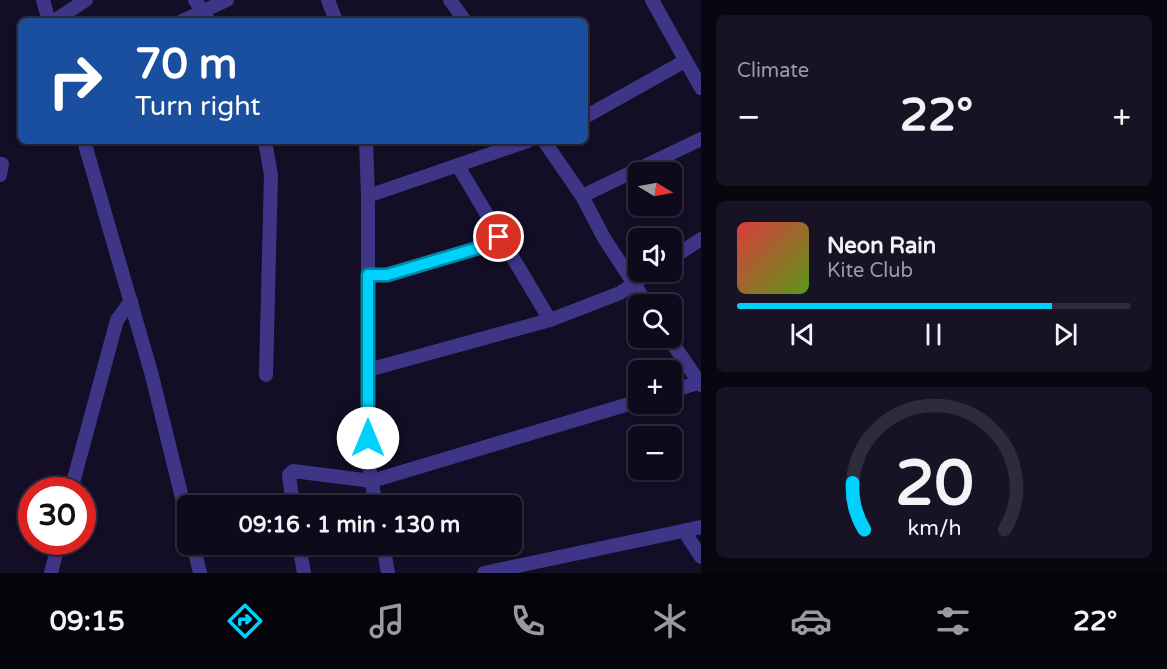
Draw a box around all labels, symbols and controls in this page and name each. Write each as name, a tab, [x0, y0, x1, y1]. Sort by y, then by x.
text: 70 m	[135, 39, 237, 90]
icon: right	[36, 42, 114, 120]
text: Climate	[737, 59, 809, 83]
text: 22°	[900, 89, 973, 143]
text: Turn right	[135, 90, 261, 123]
text: −	[737, 98, 761, 137]
text: +	[1112, 98, 1131, 137]
north arrow	[628, 162, 682, 216]
map controls	[628, 162, 682, 480]
pin	[473, 211, 524, 262]
icon: arrive	[482, 220, 515, 253]
button: sound	[628, 228, 682, 282]
text: Neon Rain	[827, 233, 936, 259]
text: Kite Club	[827, 259, 913, 283]
button: search	[628, 294, 682, 348]
icon: previous	[786, 318, 819, 351]
icon: pause	[917, 318, 950, 351]
icon: next	[1049, 318, 1082, 351]
button: +	[628, 360, 682, 414]
position arrow	[336, 406, 400, 470]
button: −	[628, 426, 682, 480]
text: 20	[895, 447, 973, 522]
speed limit sign: 30	[18, 477, 96, 555]
text: 09:16 · 1 min · 130 m	[239, 512, 460, 538]
text: km/h	[907, 515, 961, 541]
icon: directions	[224, 600, 266, 642]
icon: music	[366, 600, 408, 642]
icon: phone	[507, 600, 549, 642]
icon: climate	[649, 600, 691, 642]
icon: car	[790, 600, 832, 642]
icon: filters	[932, 600, 974, 642]
text: 09:15	[50, 605, 125, 638]
text: 22°	[1073, 605, 1117, 638]

